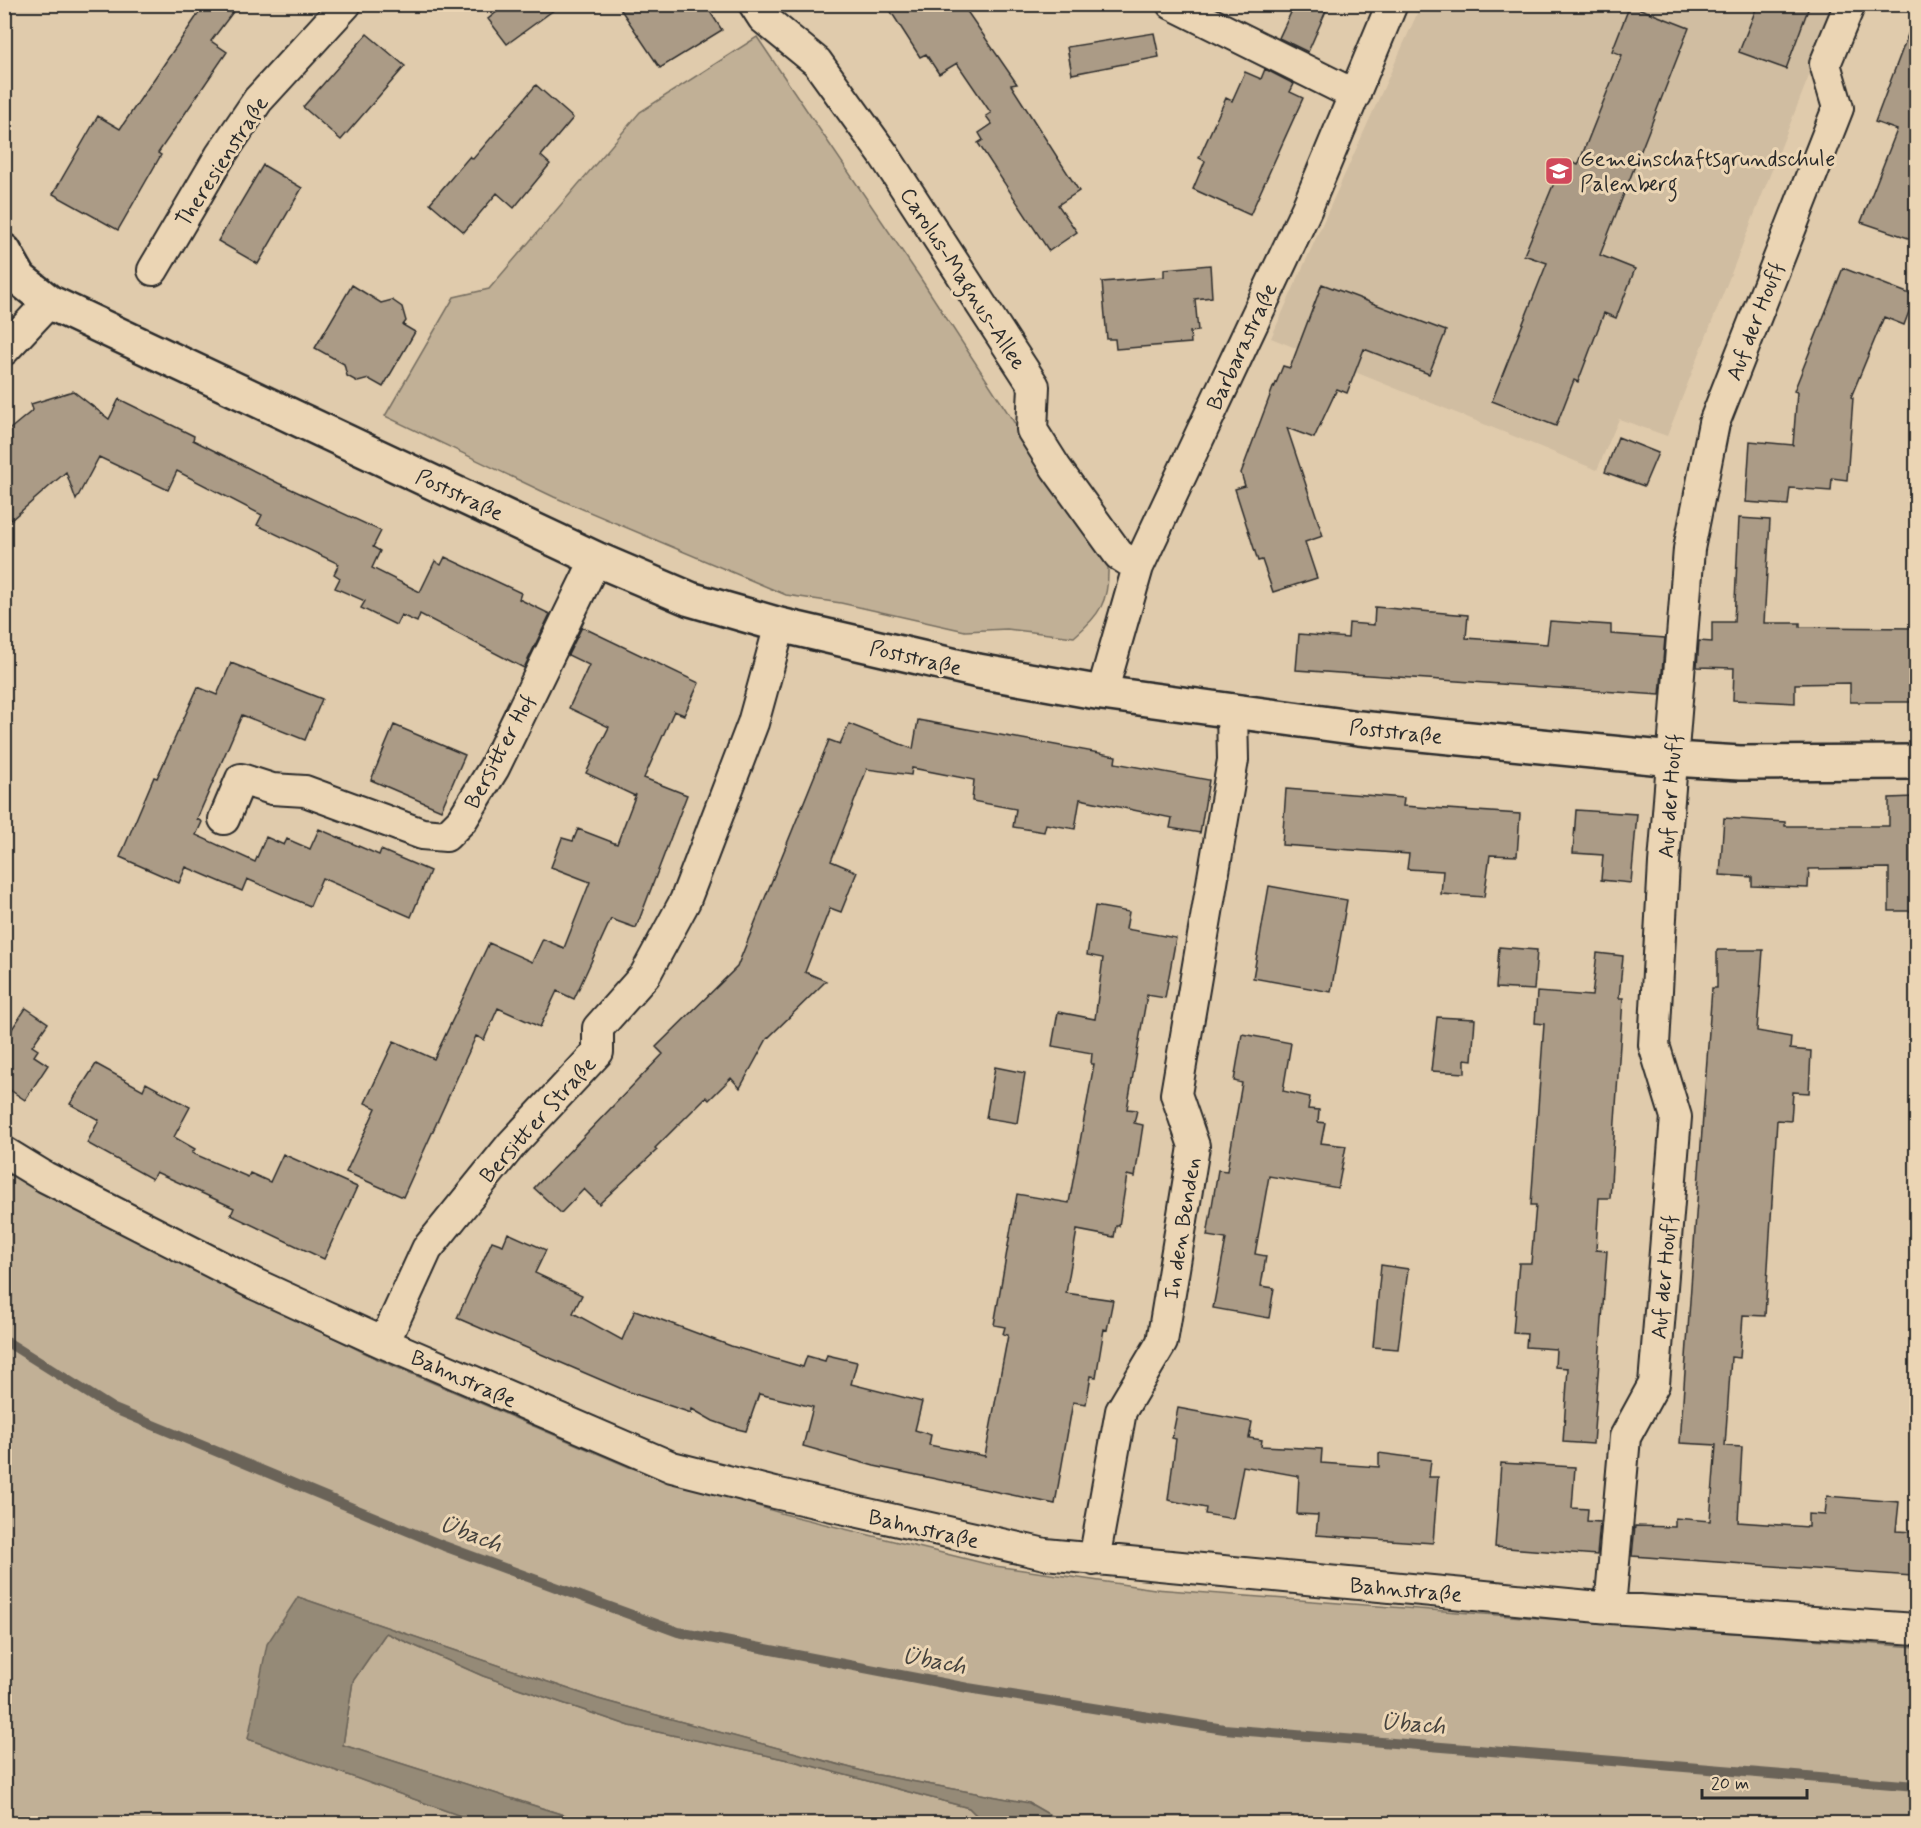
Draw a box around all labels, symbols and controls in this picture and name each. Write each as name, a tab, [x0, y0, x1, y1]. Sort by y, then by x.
street label: Theresienstraße	[170, 91, 276, 233]
place label: Gemeinschaftsgrundschule Palenberg	[1580, 146, 1835, 202]
school or university icon: Gemeinschaftsgrundschule Palenberg	[1543, 155, 1575, 187]
street label: Carolus-Magnus-Allee	[890, 183, 1032, 377]
street label: Auf der Houff	[1720, 258, 1791, 385]
street label: Barbarastraße	[1201, 278, 1285, 415]
street label: Poststraße	[411, 463, 508, 528]
street label: Poststraße	[867, 635, 965, 683]
street label: Bersitter Hof	[459, 690, 543, 814]
street label: Poststraße	[1348, 714, 1444, 752]
street label: Auf der Houff	[1653, 733, 1689, 859]
street label: Bersitter Straße	[474, 1051, 603, 1190]
street label: In den Benden	[1158, 1155, 1208, 1301]
street label: Auf der Houff	[1646, 1214, 1684, 1341]
street label: Bahnstraße	[406, 1344, 520, 1416]
street label: Bahnstraße	[866, 1504, 982, 1556]
water label: Übach	[434, 1508, 506, 1561]
street label: Bahnstraße	[1348, 1572, 1463, 1610]
water label: Übach	[899, 1640, 969, 1683]
water label: Übach	[1379, 1706, 1447, 1743]
scale bar	[1702, 1762, 1807, 1800]
text: 20 m	[1711, 1772, 1749, 1796]

